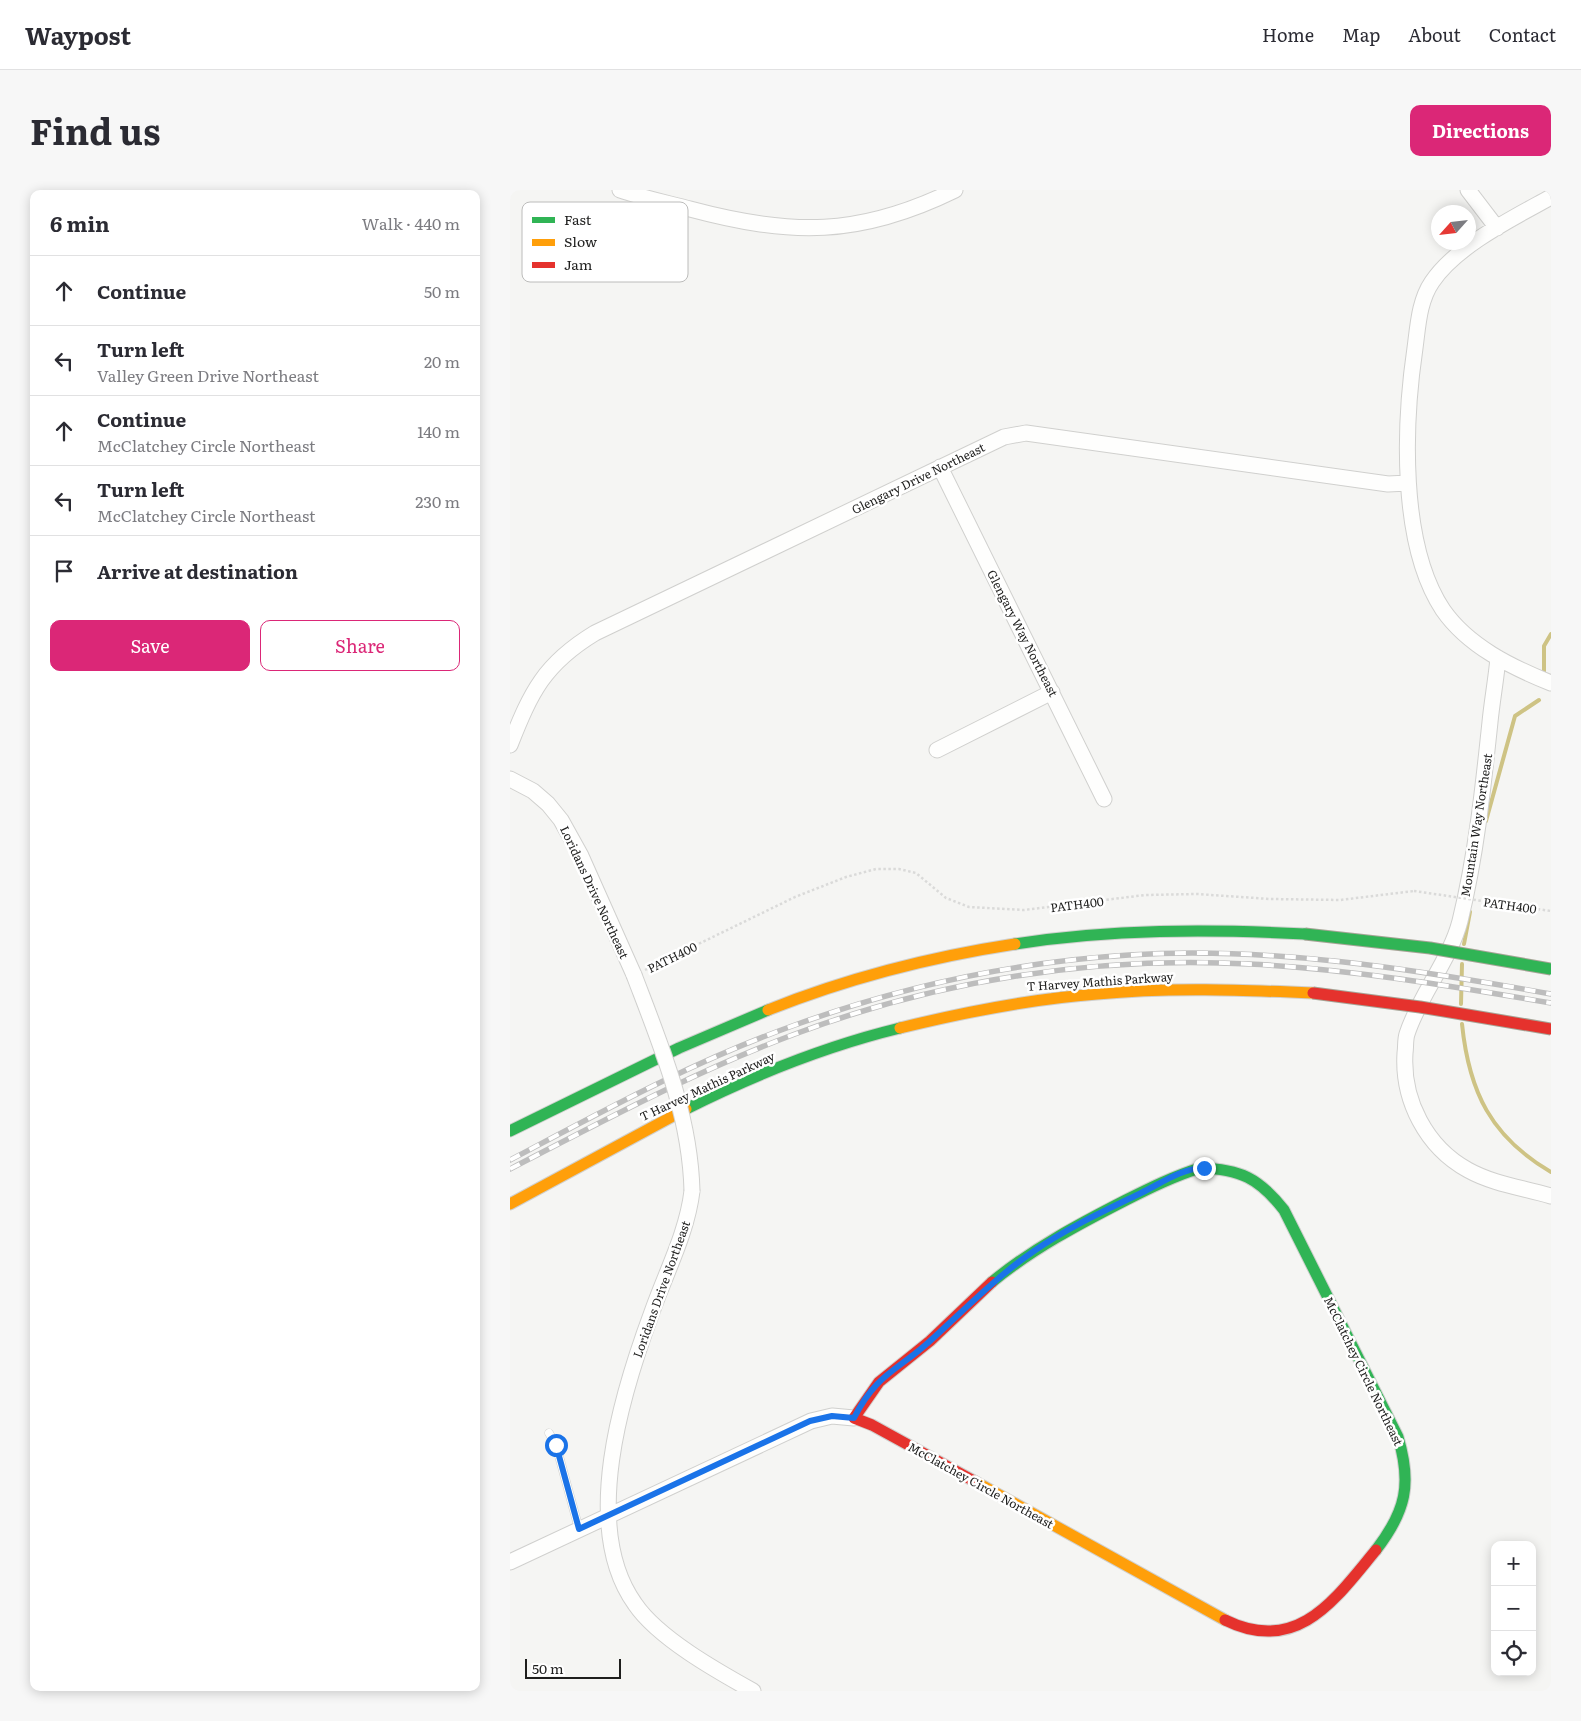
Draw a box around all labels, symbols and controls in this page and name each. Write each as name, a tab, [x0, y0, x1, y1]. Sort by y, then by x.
text: Waypost	[25, 17, 131, 52]
text: Home	[1262, 21, 1314, 48]
text: Map	[1342, 21, 1380, 48]
text: About	[1408, 21, 1461, 48]
text: Contact	[1489, 21, 1556, 48]
text: Find us	[30, 104, 160, 156]
button: Directions	[1410, 105, 1551, 156]
legend	[522, 202, 688, 282]
north arrow	[1431, 205, 1476, 250]
text: 6 min	[50, 207, 110, 238]
text: Fast	[564, 209, 592, 229]
text: Walk · 440 m	[362, 211, 460, 235]
text: Slow	[564, 231, 597, 251]
text: Jam	[564, 254, 593, 274]
icon: ahead	[50, 277, 78, 305]
text: Continue	[97, 277, 186, 305]
text: 50 m	[424, 279, 460, 303]
text: Turn left	[97, 335, 184, 363]
icon: left	[50, 347, 78, 375]
text: 20 m	[424, 349, 460, 373]
text: Valley Green Drive Northeast	[97, 363, 319, 387]
text: Continue	[97, 405, 186, 433]
icon: ahead	[50, 417, 78, 445]
text: 140 m	[417, 419, 460, 443]
text: McClatchey Circle Northeast	[97, 433, 316, 457]
street label: Glengary Drive Northeast	[848, 438, 988, 518]
text: Turn left	[97, 475, 184, 503]
icon: left	[50, 487, 78, 515]
text: 230 m	[415, 489, 460, 513]
text: McClatchey Circle Northeast	[97, 503, 316, 527]
icon: arrive	[50, 557, 78, 585]
text: Arrive at destination	[97, 557, 298, 585]
street label: Glengary Way Northeast	[983, 566, 1063, 700]
button: Save	[50, 620, 250, 671]
button: Share	[260, 620, 460, 671]
street label: Mountain Way Northeast	[1456, 752, 1496, 898]
street label: Loridans Drive Northeast	[556, 823, 634, 962]
street label: PATH400	[1049, 892, 1105, 916]
street label: PATH400	[1482, 892, 1538, 918]
street label: PATH400	[644, 937, 700, 977]
street label: T Harvey Mathis Parkway	[1026, 967, 1174, 995]
street label: T Harvey Mathis Parkway	[637, 1047, 778, 1125]
route end	[1193, 1157, 1216, 1180]
street label: Loridans Drive Northeast	[628, 1218, 694, 1360]
street label: McClatchey Circle Northeast	[1320, 1293, 1408, 1449]
route start	[545, 1434, 568, 1457]
street label: McClatchey Circle Northeast	[905, 1437, 1057, 1533]
map controls	[1491, 1541, 1536, 1676]
button: +	[1491, 1541, 1536, 1586]
button: −	[1491, 1586, 1536, 1631]
button: locate	[1491, 1631, 1536, 1676]
scale bar	[525, 1656, 621, 1679]
text: 50 m	[532, 1658, 564, 1678]

